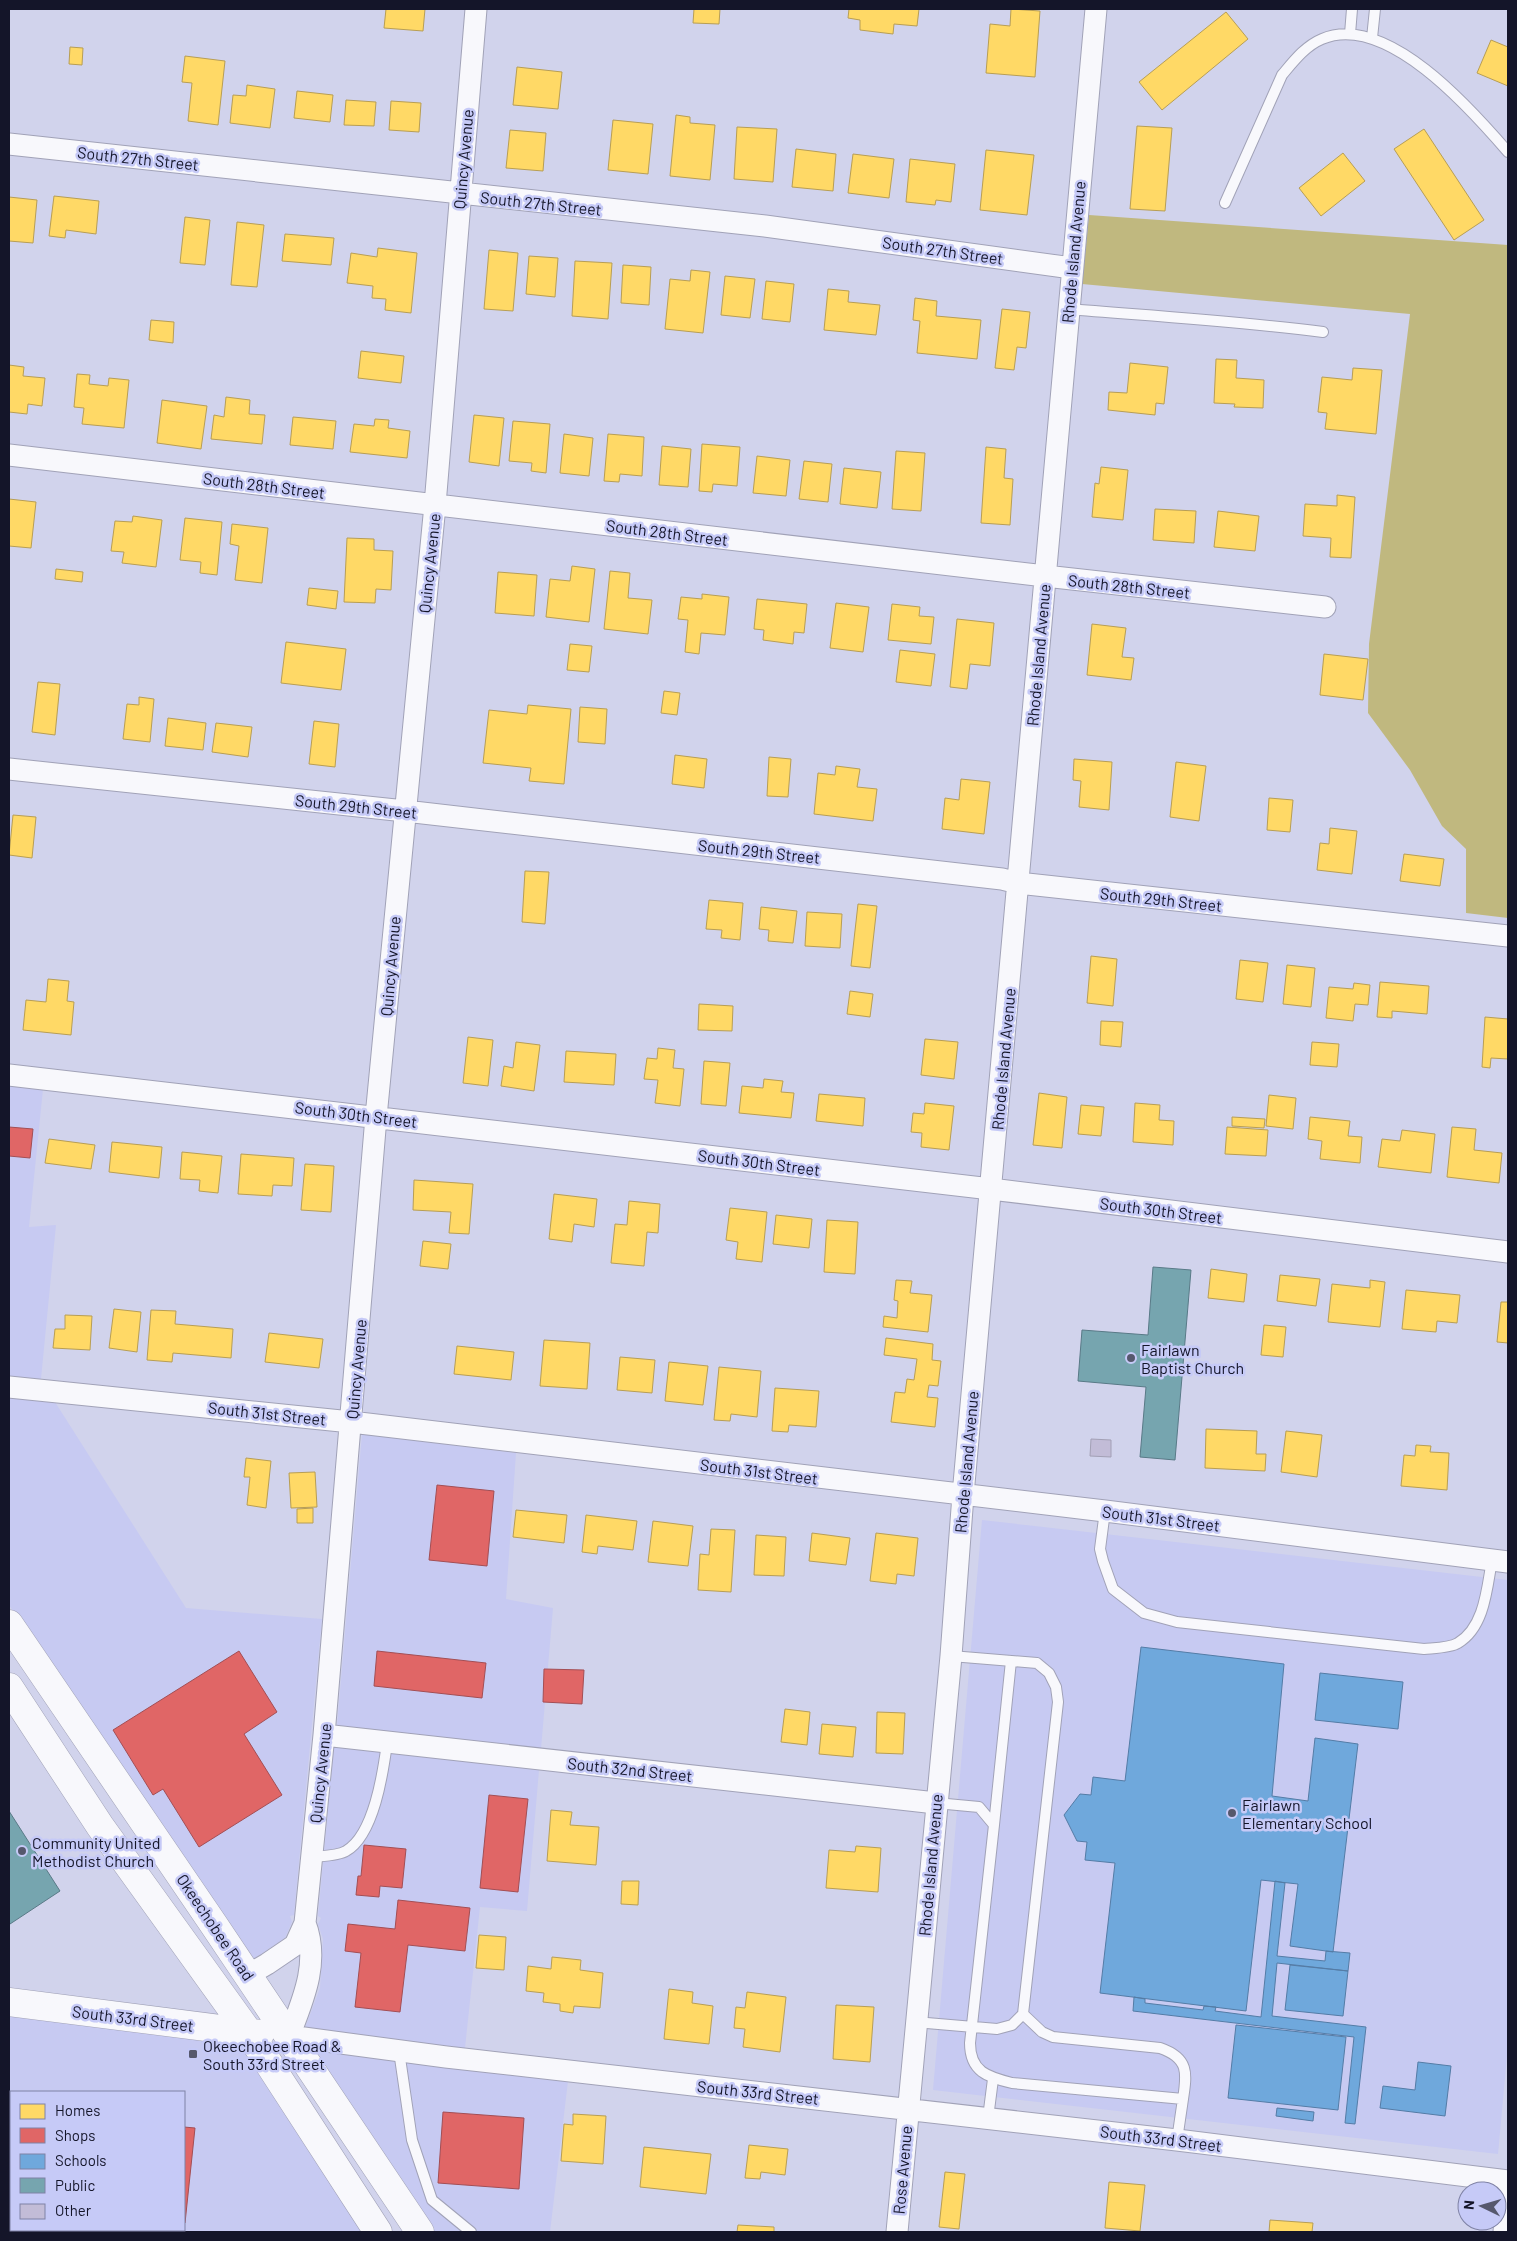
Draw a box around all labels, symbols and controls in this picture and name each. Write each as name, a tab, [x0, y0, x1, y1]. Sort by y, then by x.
street label: Quincy Avenue	[449, 108, 477, 210]
street label: South 27th Street	[76, 142, 200, 174]
street label: Rhode Island Avenue	[1057, 180, 1089, 324]
street label: South 27th Street	[479, 187, 603, 219]
street label: South 27th Street	[881, 232, 1005, 268]
street label: South 28th Street	[202, 468, 326, 502]
street label: Quincy Avenue	[414, 512, 444, 614]
street label: South 28th Street	[605, 515, 729, 549]
street label: South 28th Street	[1067, 570, 1191, 602]
street label: Rhode Island Avenue	[1022, 583, 1054, 727]
street label: South 29th Street	[294, 790, 418, 822]
street label: South 29th Street	[697, 835, 821, 867]
street label: South 29th Street	[1099, 883, 1223, 915]
street label: Quincy Avenue	[376, 915, 404, 1017]
street label: Rhode Island Avenue	[987, 987, 1019, 1131]
street label: South 30th Street	[294, 1097, 418, 1131]
street label: South 30th Street	[697, 1145, 821, 1179]
street label: South 30th Street	[1099, 1193, 1223, 1227]
street label: Quincy Avenue	[342, 1318, 370, 1420]
place label: Fairlawn Baptist Church	[1141, 1340, 1244, 1377]
marker: Fairlawn Baptist Church	[1125, 1352, 1137, 1364]
street label: Rhode Island Avenue	[950, 1390, 982, 1534]
street label: South 31st Street	[207, 1397, 327, 1429]
street label: South 31st Street	[699, 1454, 819, 1488]
street label: South 31st Street	[1101, 1501, 1221, 1535]
street label: Quincy Avenue	[305, 1722, 335, 1824]
street label: South 32nd Street	[567, 1753, 693, 1785]
street label: Rhode Island Avenue	[914, 1793, 946, 1937]
place label: Fairlawn Elementary School	[1242, 1795, 1372, 1832]
marker: Fairlawn Elementary School	[1226, 1807, 1238, 1819]
place label: Community United Methodist Church	[32, 1833, 160, 1870]
marker: Community United Methodist Church	[16, 1845, 28, 1857]
street label: Okeechobee Road	[173, 1870, 259, 1984]
street label: South 33rd Street	[71, 2001, 195, 2035]
place label: Okeechobee Road & South 33rd Street	[203, 2036, 341, 2073]
marker: Okeechobee Road & South 33rd Street	[187, 2048, 199, 2060]
street label: South 33rd Street	[696, 2076, 820, 2108]
legend	[10, 2091, 185, 2231]
text: Homes	[55, 2101, 100, 2119]
street label: South 33rd Street	[1099, 2121, 1223, 2155]
street label: Rose Avenue	[889, 2125, 915, 2215]
text: Shops	[55, 2126, 95, 2144]
text: Schools	[55, 2151, 107, 2169]
text: Public	[55, 2176, 95, 2194]
north arrow	[1457, 2181, 1507, 2231]
text: N	[1460, 2199, 1477, 2210]
text: Other	[55, 2201, 92, 2219]

